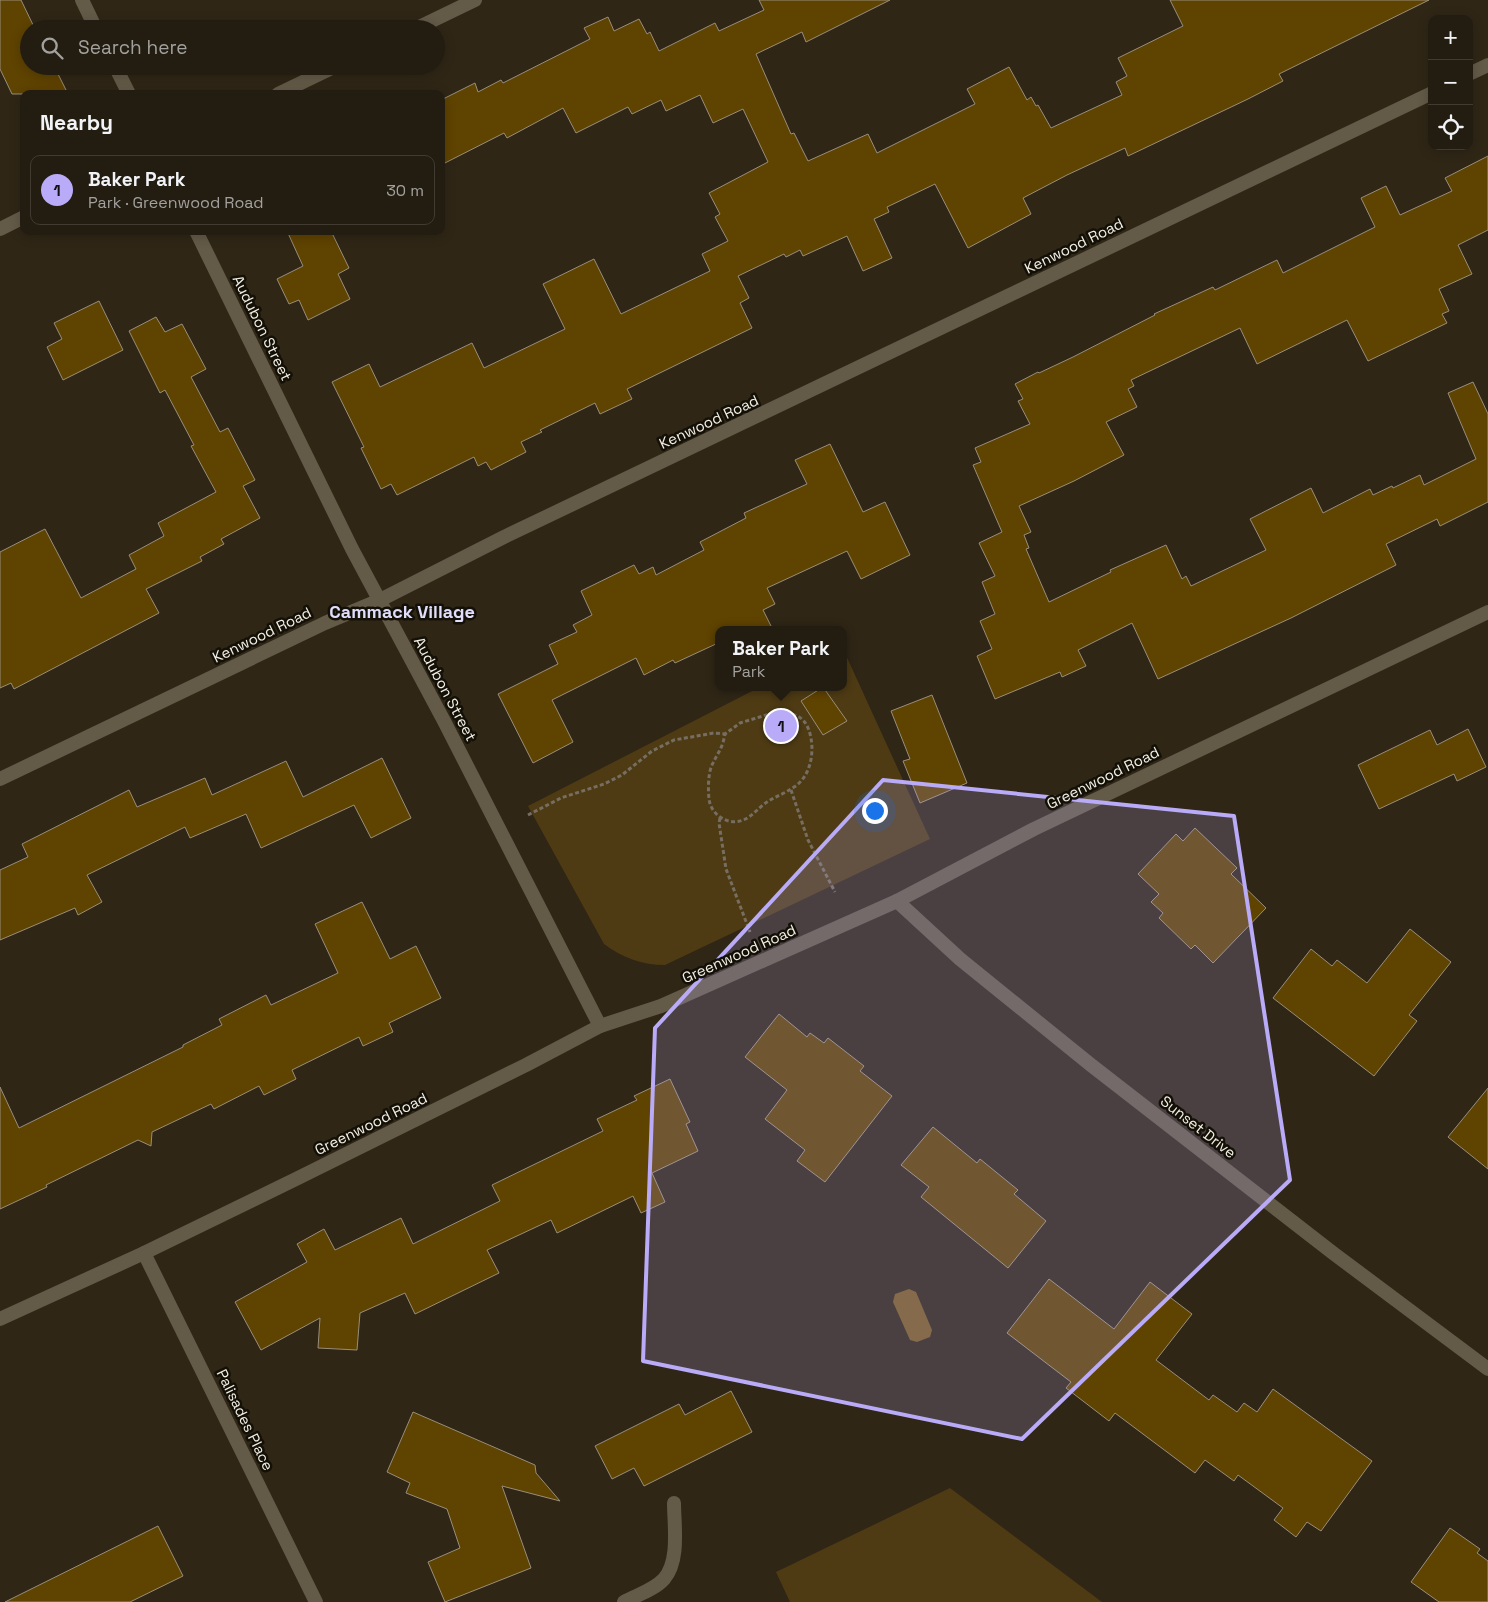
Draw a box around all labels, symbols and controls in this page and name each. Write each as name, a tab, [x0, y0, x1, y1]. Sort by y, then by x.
map controls	[1428, 15, 1473, 150]
button: +	[1428, 15, 1473, 60]
search box	[20, 20, 445, 75]
icon: search	[38, 34, 66, 62]
text: Search here	[78, 35, 188, 60]
button: −	[1428, 60, 1473, 105]
button: locate	[1428, 105, 1473, 150]
text: Nearby	[40, 109, 113, 136]
text: Baker Park	[88, 167, 186, 192]
text: 1	[53, 180, 61, 201]
text: 30 m	[386, 180, 424, 201]
text: Park · Greenwood Road	[88, 192, 264, 213]
street label: Kenwood Road	[1021, 213, 1126, 278]
street label: Audubon Street	[229, 272, 296, 384]
street label: Kenwood Road	[656, 390, 762, 453]
district label: Cammack Village	[329, 600, 475, 623]
street label: Kenwood Road	[209, 602, 314, 667]
popup	[715, 626, 847, 691]
street label: Audubon Street	[410, 633, 481, 744]
text: Baker Park	[732, 636, 830, 661]
text: Park	[732, 661, 765, 682]
pin: 1	[765, 707, 797, 745]
street label: Greenwood Road	[1043, 742, 1162, 813]
your location	[862, 798, 888, 824]
street label: Greenwood Road	[679, 920, 799, 987]
street label: Greenwood Road	[311, 1088, 430, 1159]
street label: Sunset Drive	[1157, 1091, 1240, 1162]
street label: Palisades Place	[213, 1366, 278, 1474]

